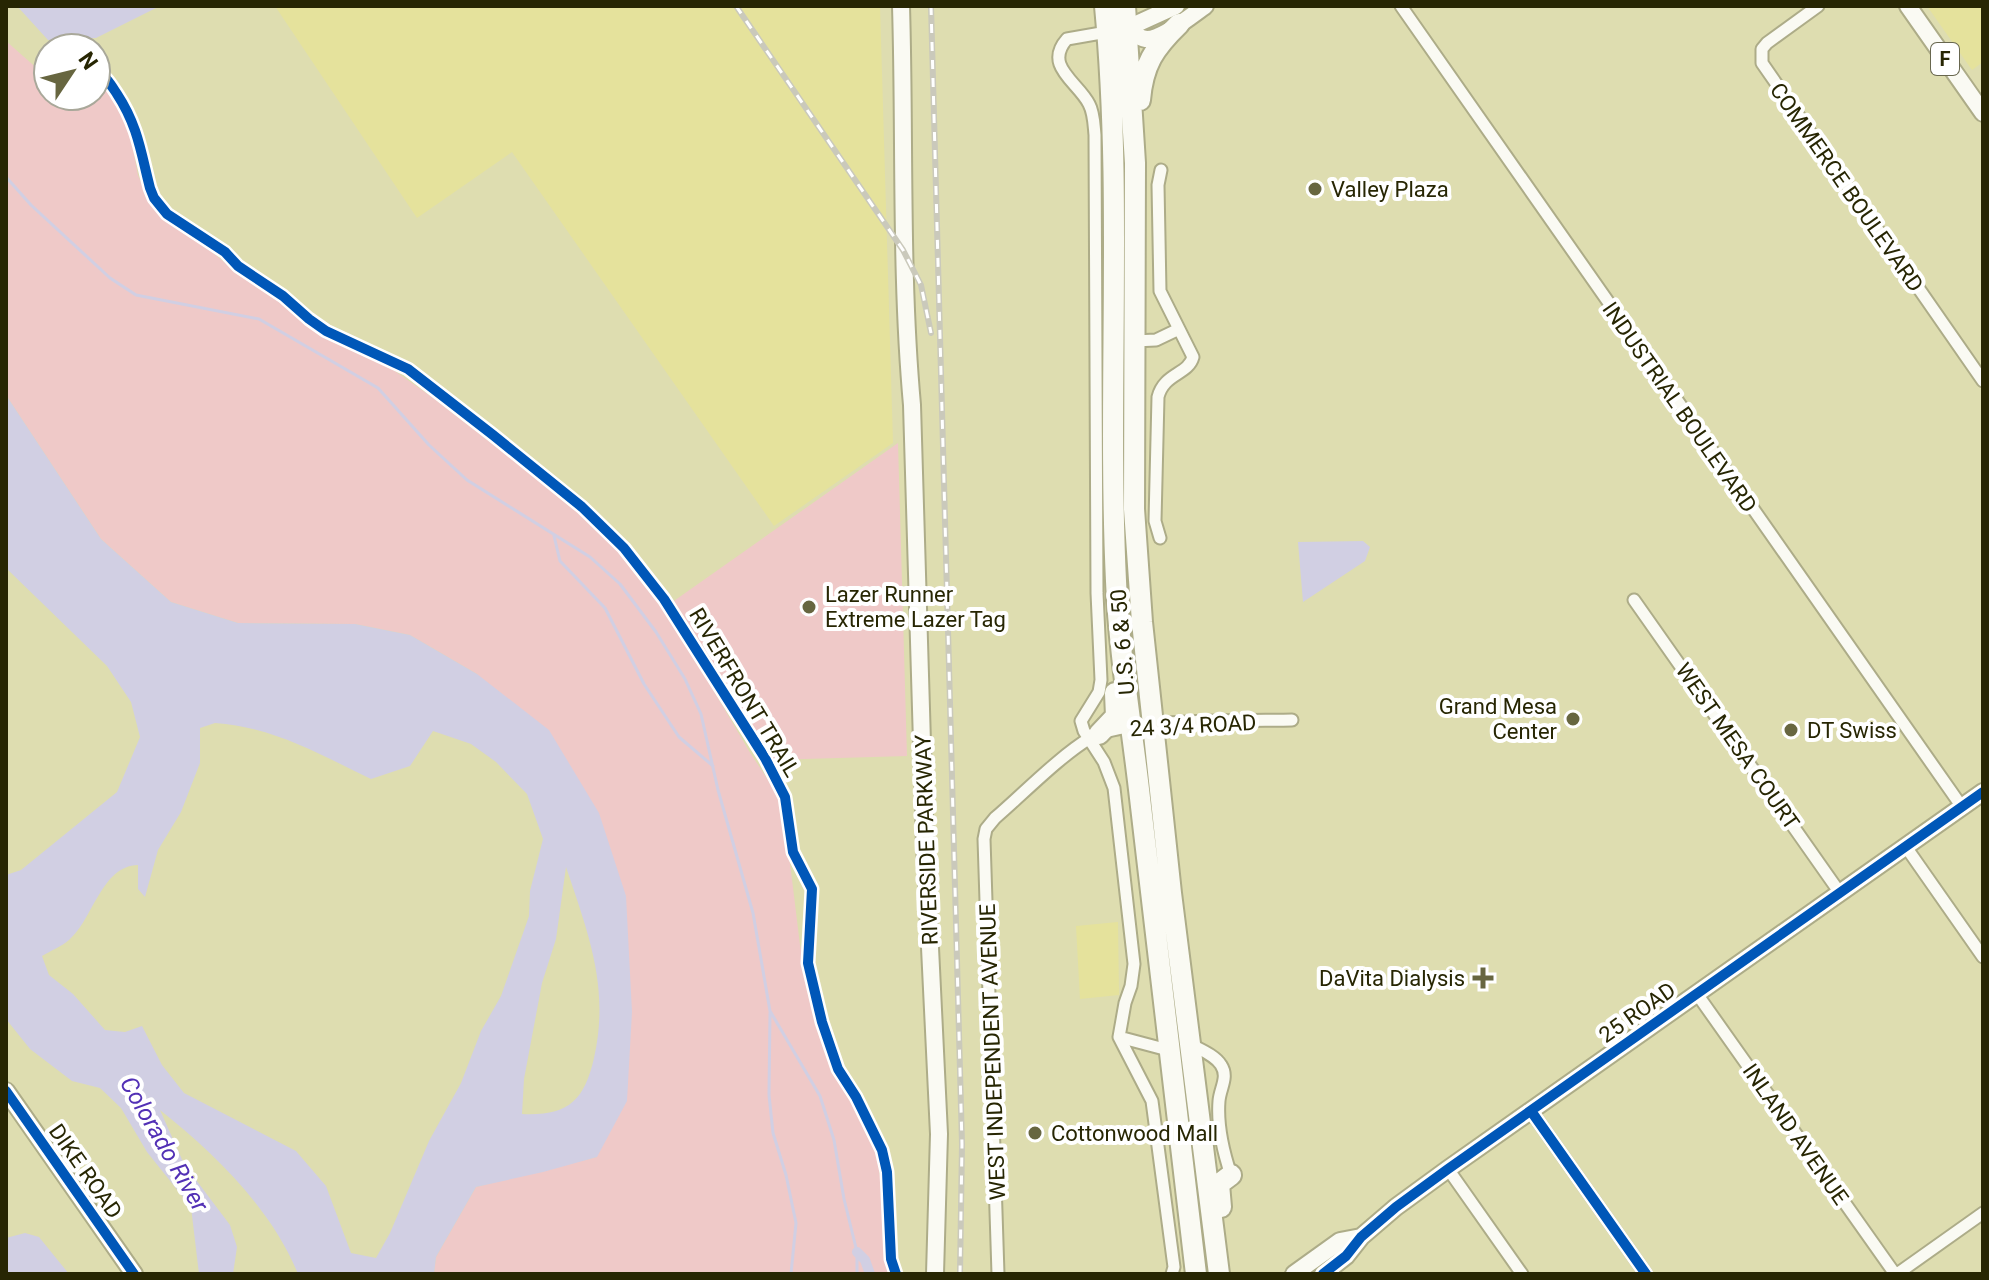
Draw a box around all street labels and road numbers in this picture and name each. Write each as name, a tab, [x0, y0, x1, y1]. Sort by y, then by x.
road number: F	[1931, 43, 1959, 75]
street label: COMMERCE BOULEVARD	[1765, 78, 1928, 297]
street label: INDUSTRIAL BOULEVARD	[1597, 297, 1762, 517]
street label: U.S. 6 & 50	[1105, 588, 1140, 696]
street label: RIVERFRONT TRAIL	[684, 603, 805, 781]
street label: WEST MESA COURT	[1671, 658, 1804, 834]
street label: 24 3/4 ROAD	[1129, 710, 1257, 741]
street label: RIVERSIDE PARKWAY	[910, 733, 943, 946]
street label: WEST INDEPENDENT AVENUE	[975, 903, 1010, 1201]
street label: 25 ROAD	[1594, 977, 1680, 1048]
street label: INLAND AVENUE	[1738, 1059, 1853, 1209]
street label: DIKE ROAD	[44, 1119, 127, 1223]

